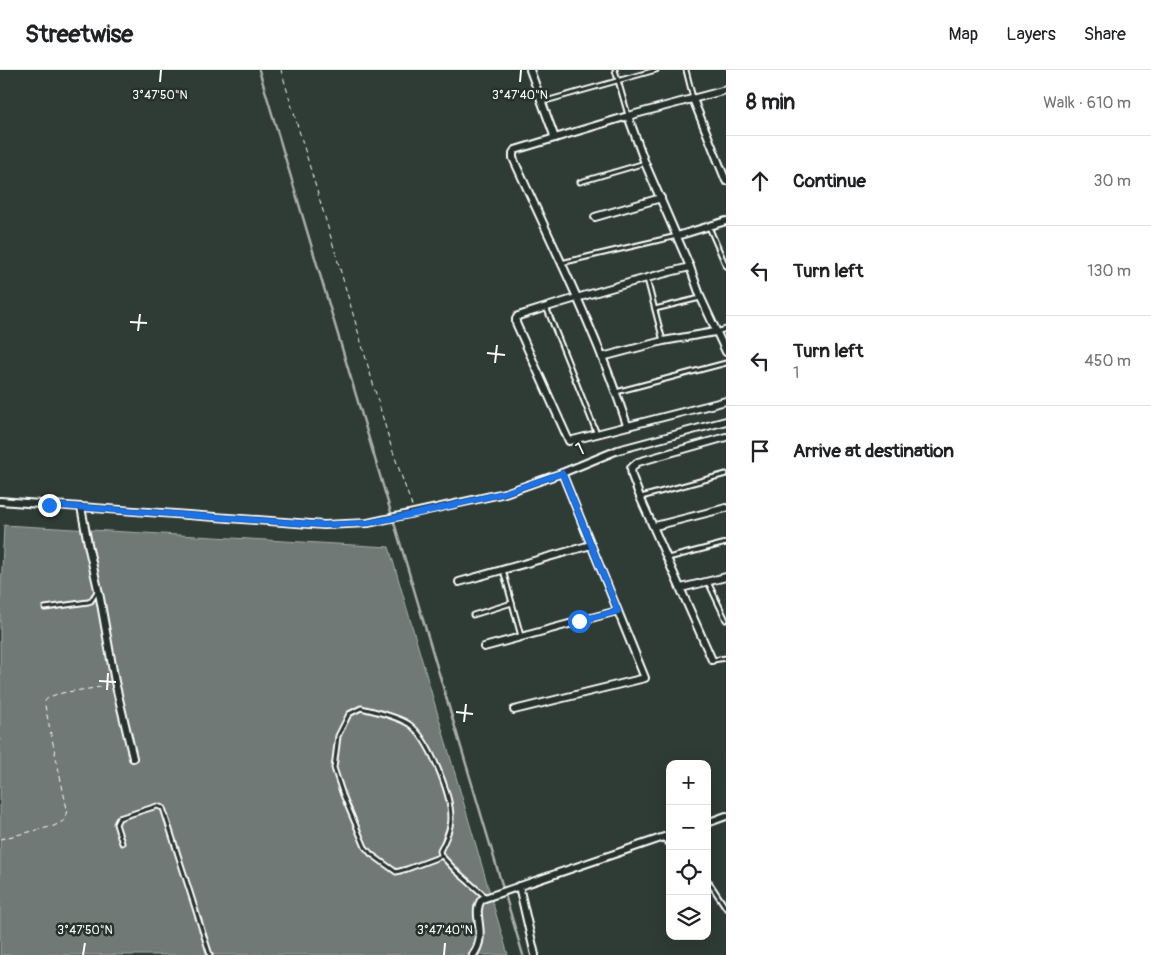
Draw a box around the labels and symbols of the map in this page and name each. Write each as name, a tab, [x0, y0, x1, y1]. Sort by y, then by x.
text: 3°47'50"N	[132, 88, 188, 103]
text: 3°47'40"N	[492, 88, 548, 103]
street label: 1	[572, 437, 588, 461]
route end	[38, 494, 61, 517]
route start	[568, 610, 591, 633]
text: 3°47'50"N	[57, 923, 113, 938]
text: 3°47'40"N	[417, 923, 473, 938]

